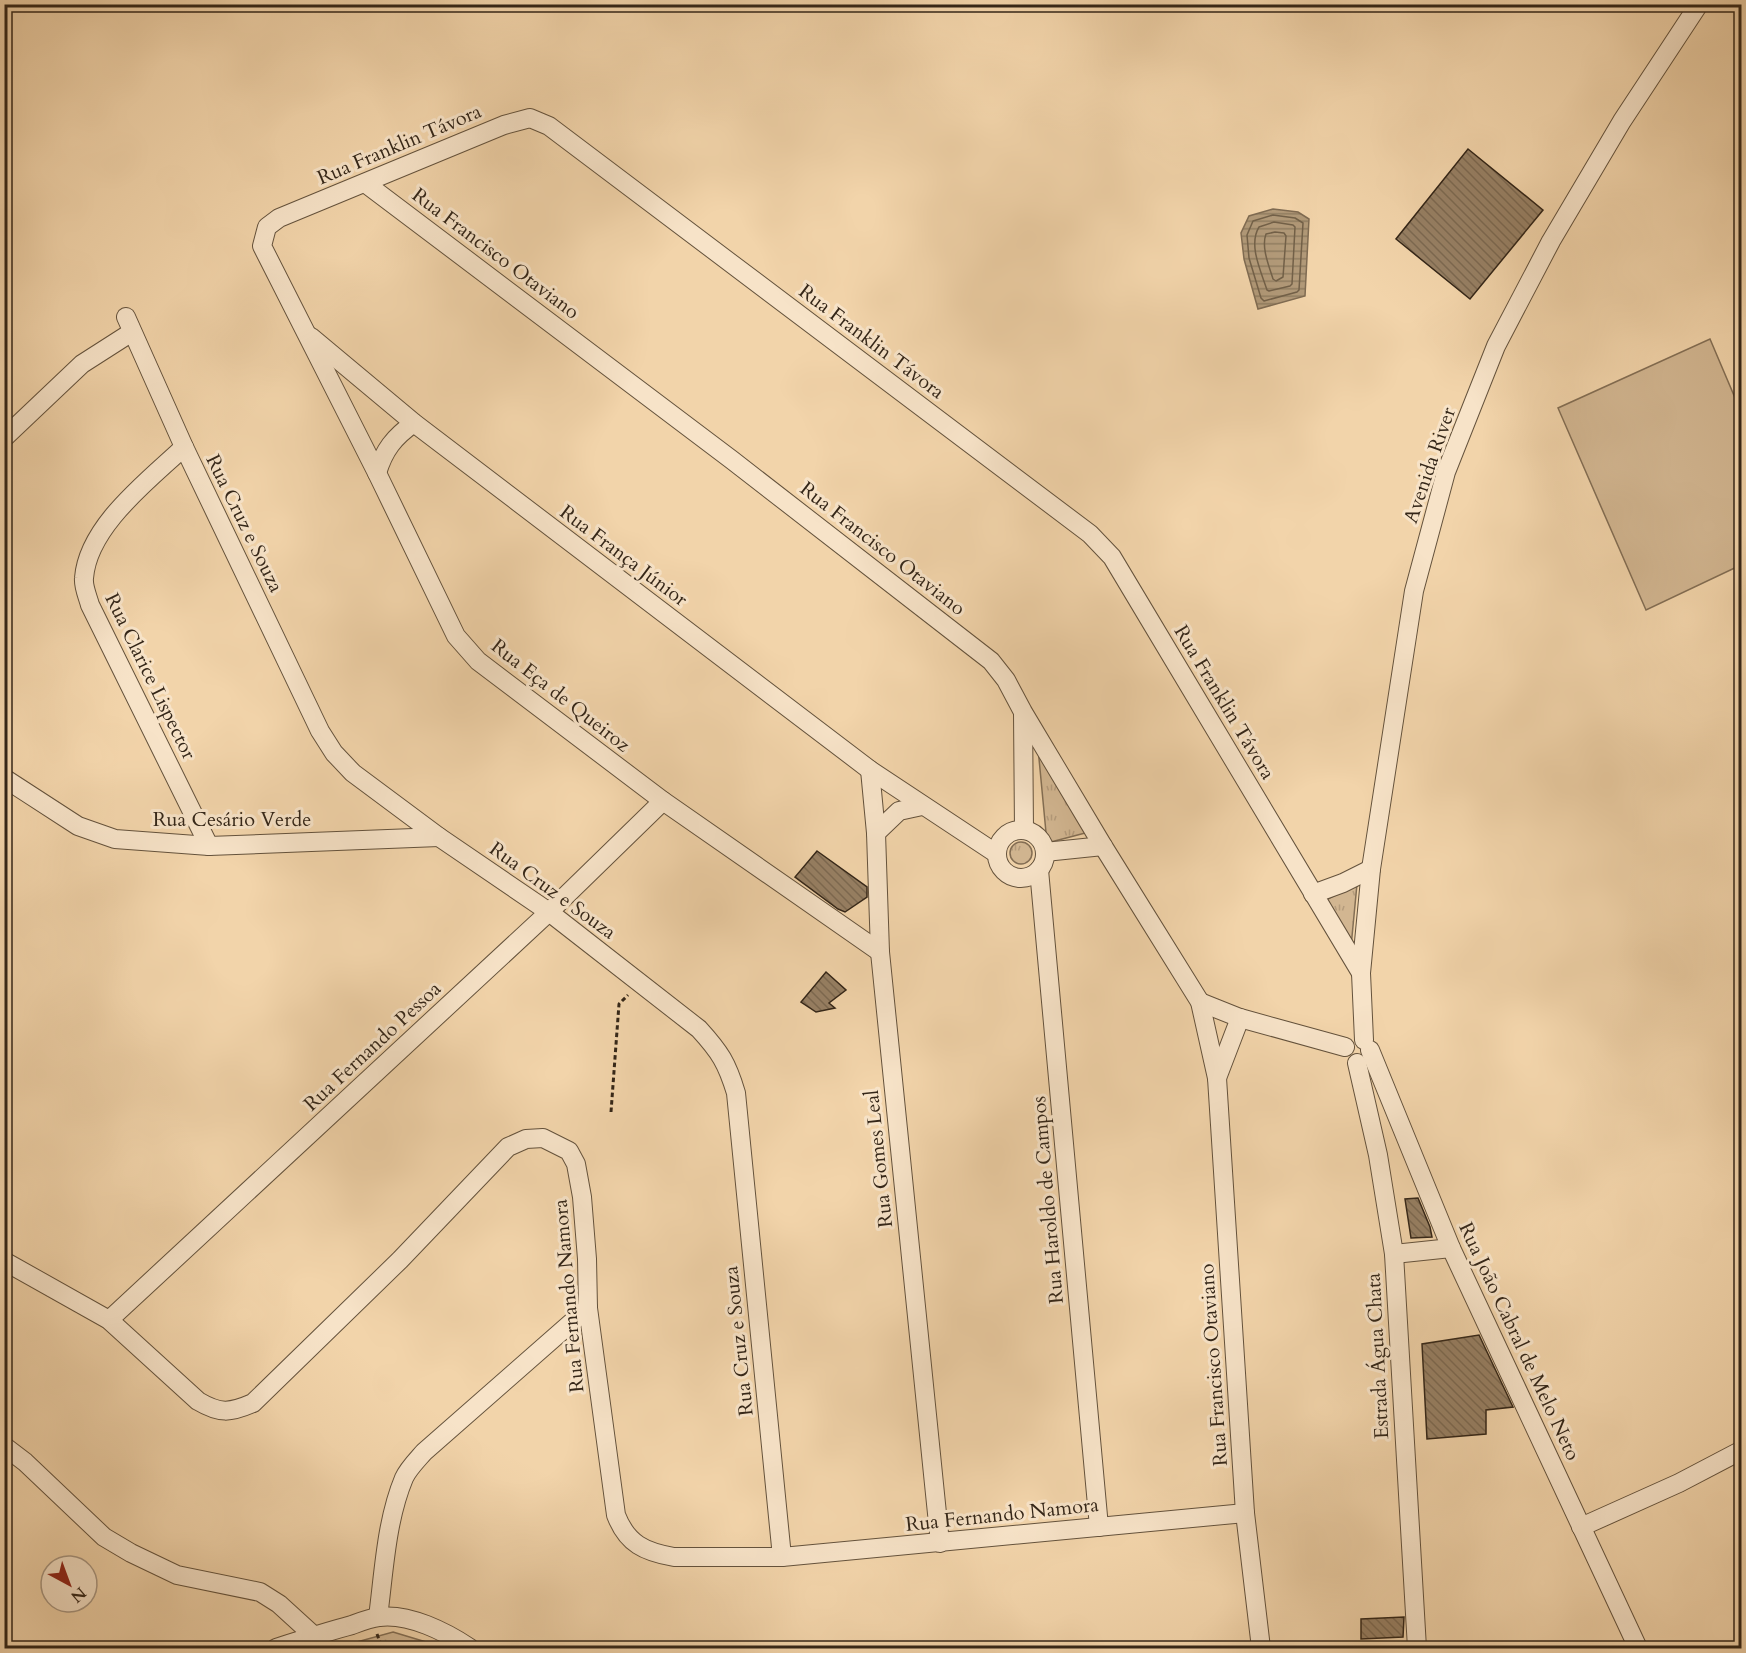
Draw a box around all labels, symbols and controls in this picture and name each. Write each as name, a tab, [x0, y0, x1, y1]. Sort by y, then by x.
street label: Rua Franklin Távora	[313, 98, 486, 191]
street label: Rua Francisco Otaviano	[406, 182, 585, 325]
street label: Rua Franklin Távora	[793, 278, 950, 405]
street label: Avenida River	[1397, 403, 1462, 527]
street label: Rua Cruz e Souza	[199, 450, 290, 597]
street label: Rua Francisco Otaviano	[794, 475, 971, 622]
street label: Rua França Júnior	[554, 498, 694, 613]
street label: Rua Clarice Lispector	[99, 588, 203, 765]
street label: Rua Franklin Távora	[1168, 620, 1282, 785]
street label: Rua Eça de Queiroz	[486, 633, 636, 758]
street label: Rua Cesário Verde	[153, 806, 311, 833]
street label: Rua Cruz e Souza	[484, 835, 622, 946]
street label: Rua Fernando Pessoa	[298, 975, 447, 1117]
street label: Rua Gomes Leal	[858, 1089, 899, 1229]
street label: Rua Haroldo de Campos	[1025, 1095, 1070, 1305]
street label: Rua Fernando Namora	[547, 1198, 590, 1394]
street label: Rua João Cabral de Melo Neto	[1452, 1218, 1587, 1465]
street label: Rua Francisco Otaviano	[1193, 1263, 1234, 1467]
street label: Rua Cruz e Souza	[717, 1264, 760, 1417]
street label: Estrada Água Chata	[1360, 1272, 1395, 1440]
street label: Rua Fernando Namora	[904, 1491, 1100, 1538]
north arrow	[39, 1554, 99, 1614]
text: N	[66, 1582, 91, 1607]

